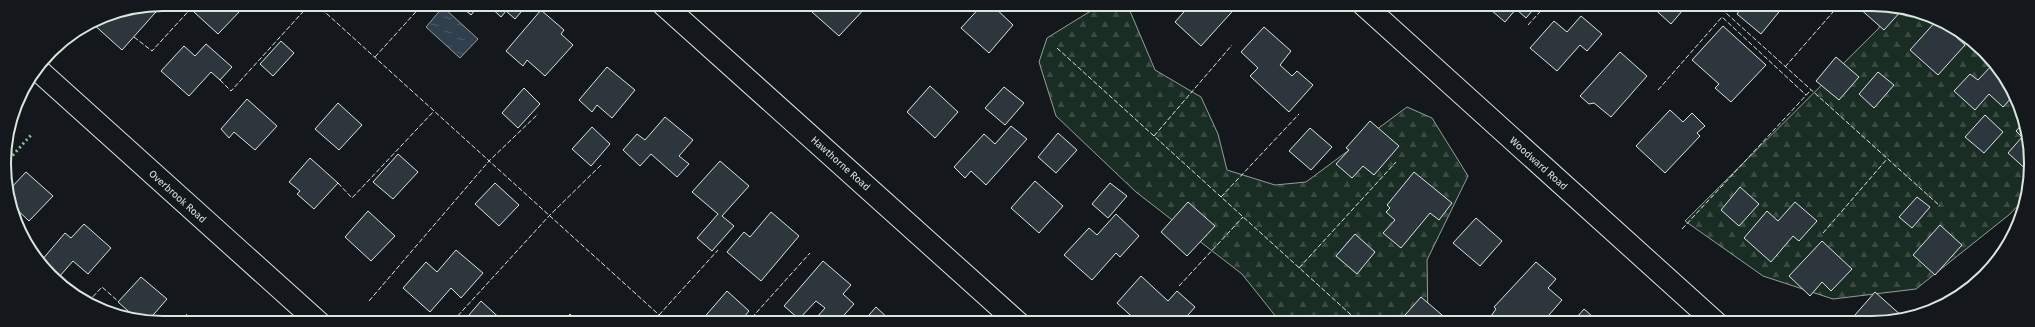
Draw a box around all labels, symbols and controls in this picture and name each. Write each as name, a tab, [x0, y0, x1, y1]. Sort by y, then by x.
street label: Hawthorne Road	[808, 134, 872, 193]
street label: Woodward Road	[1507, 135, 1570, 193]
street label: Overbrook Road	[146, 168, 209, 226]

